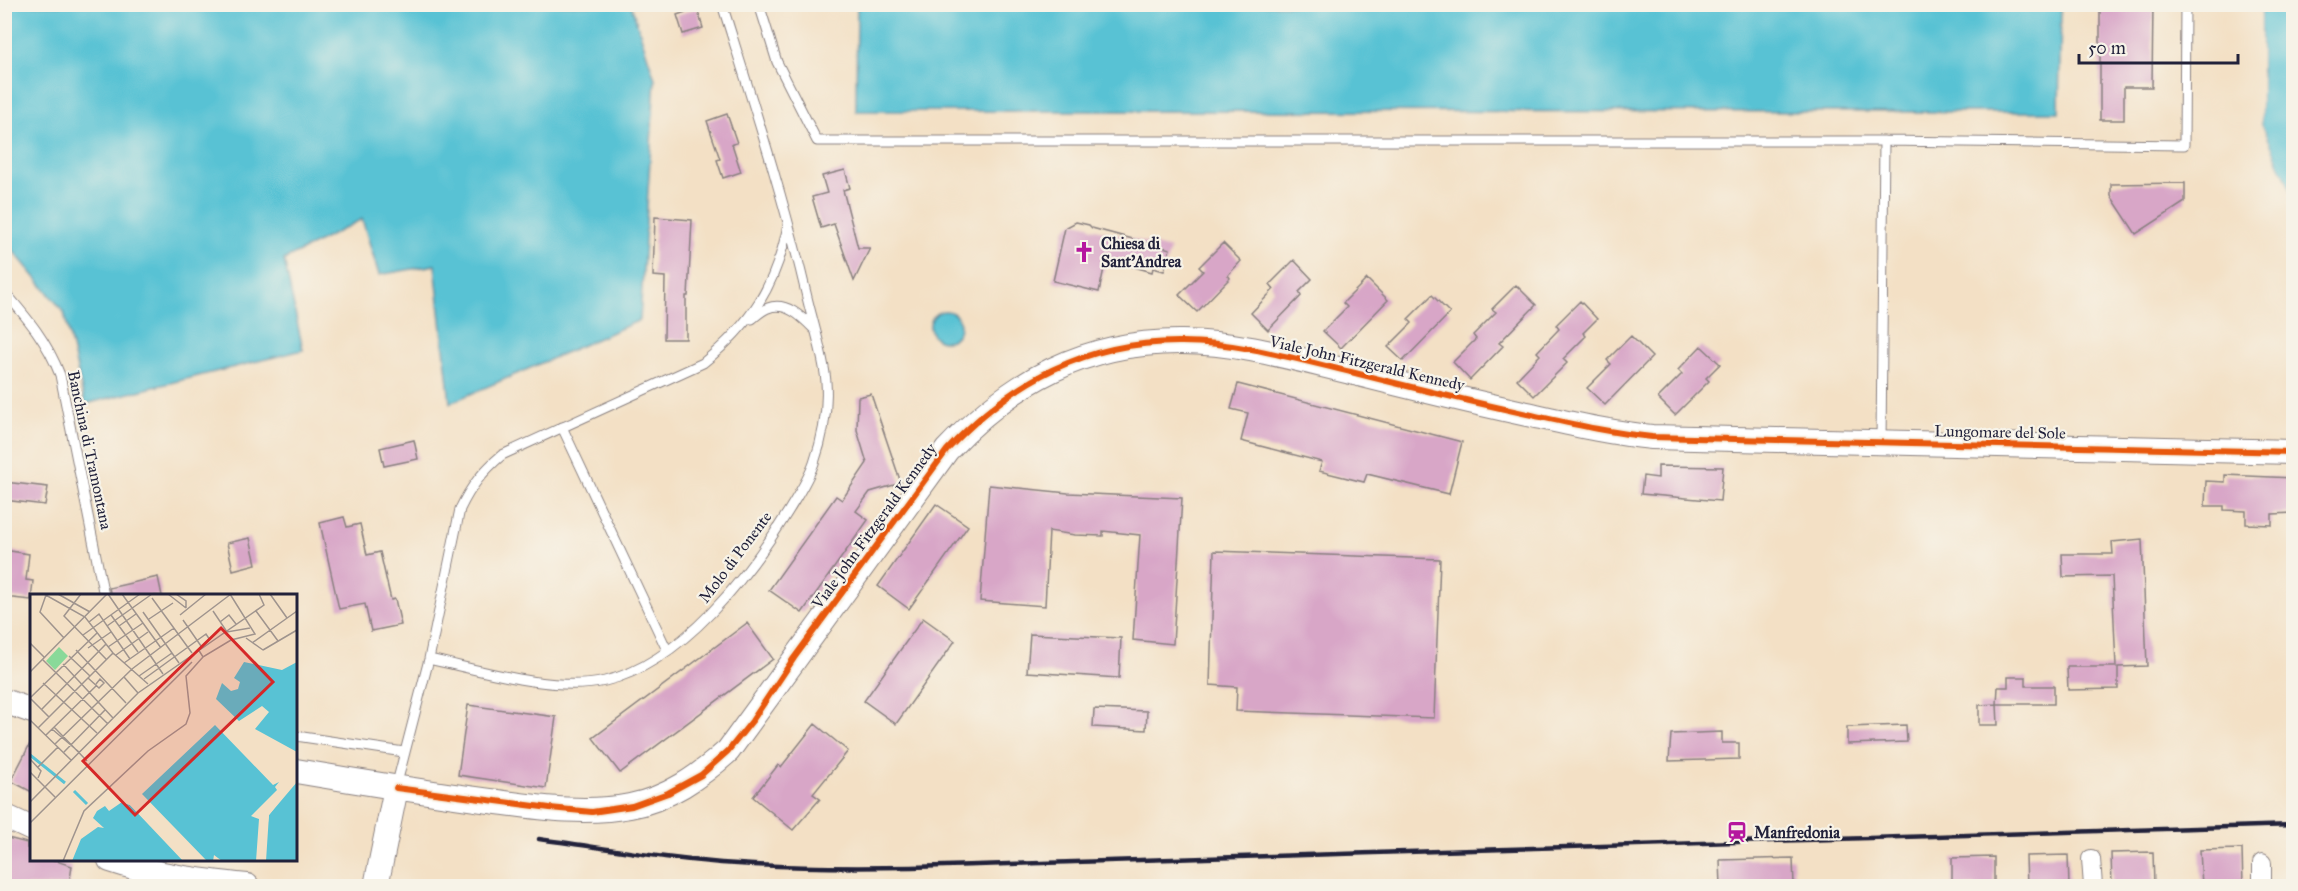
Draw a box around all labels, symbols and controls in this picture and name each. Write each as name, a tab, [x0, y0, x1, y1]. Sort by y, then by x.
scale bar	[2079, 27, 2238, 65]
text: 50 m	[2088, 37, 2126, 59]
place label: Chiesa di Sant'Andrea	[1101, 234, 1183, 271]
church icon: Chiesa di Sant'Andrea	[1072, 240, 1096, 264]
street label: Viale John Fitzgerald Kennedy	[1266, 331, 1467, 396]
street label: Banchina di Tramontana	[64, 369, 116, 531]
street label: Lungomare del Sole	[1934, 421, 2066, 444]
street label: Viale John Fitzgerald Kennedy	[807, 439, 941, 614]
street label: Molo di Ponente	[695, 507, 776, 606]
inset map	[30, 594, 297, 861]
station icon: Manfredonia	[1725, 820, 1749, 844]
place label: Manfredonia	[1754, 823, 1841, 842]

